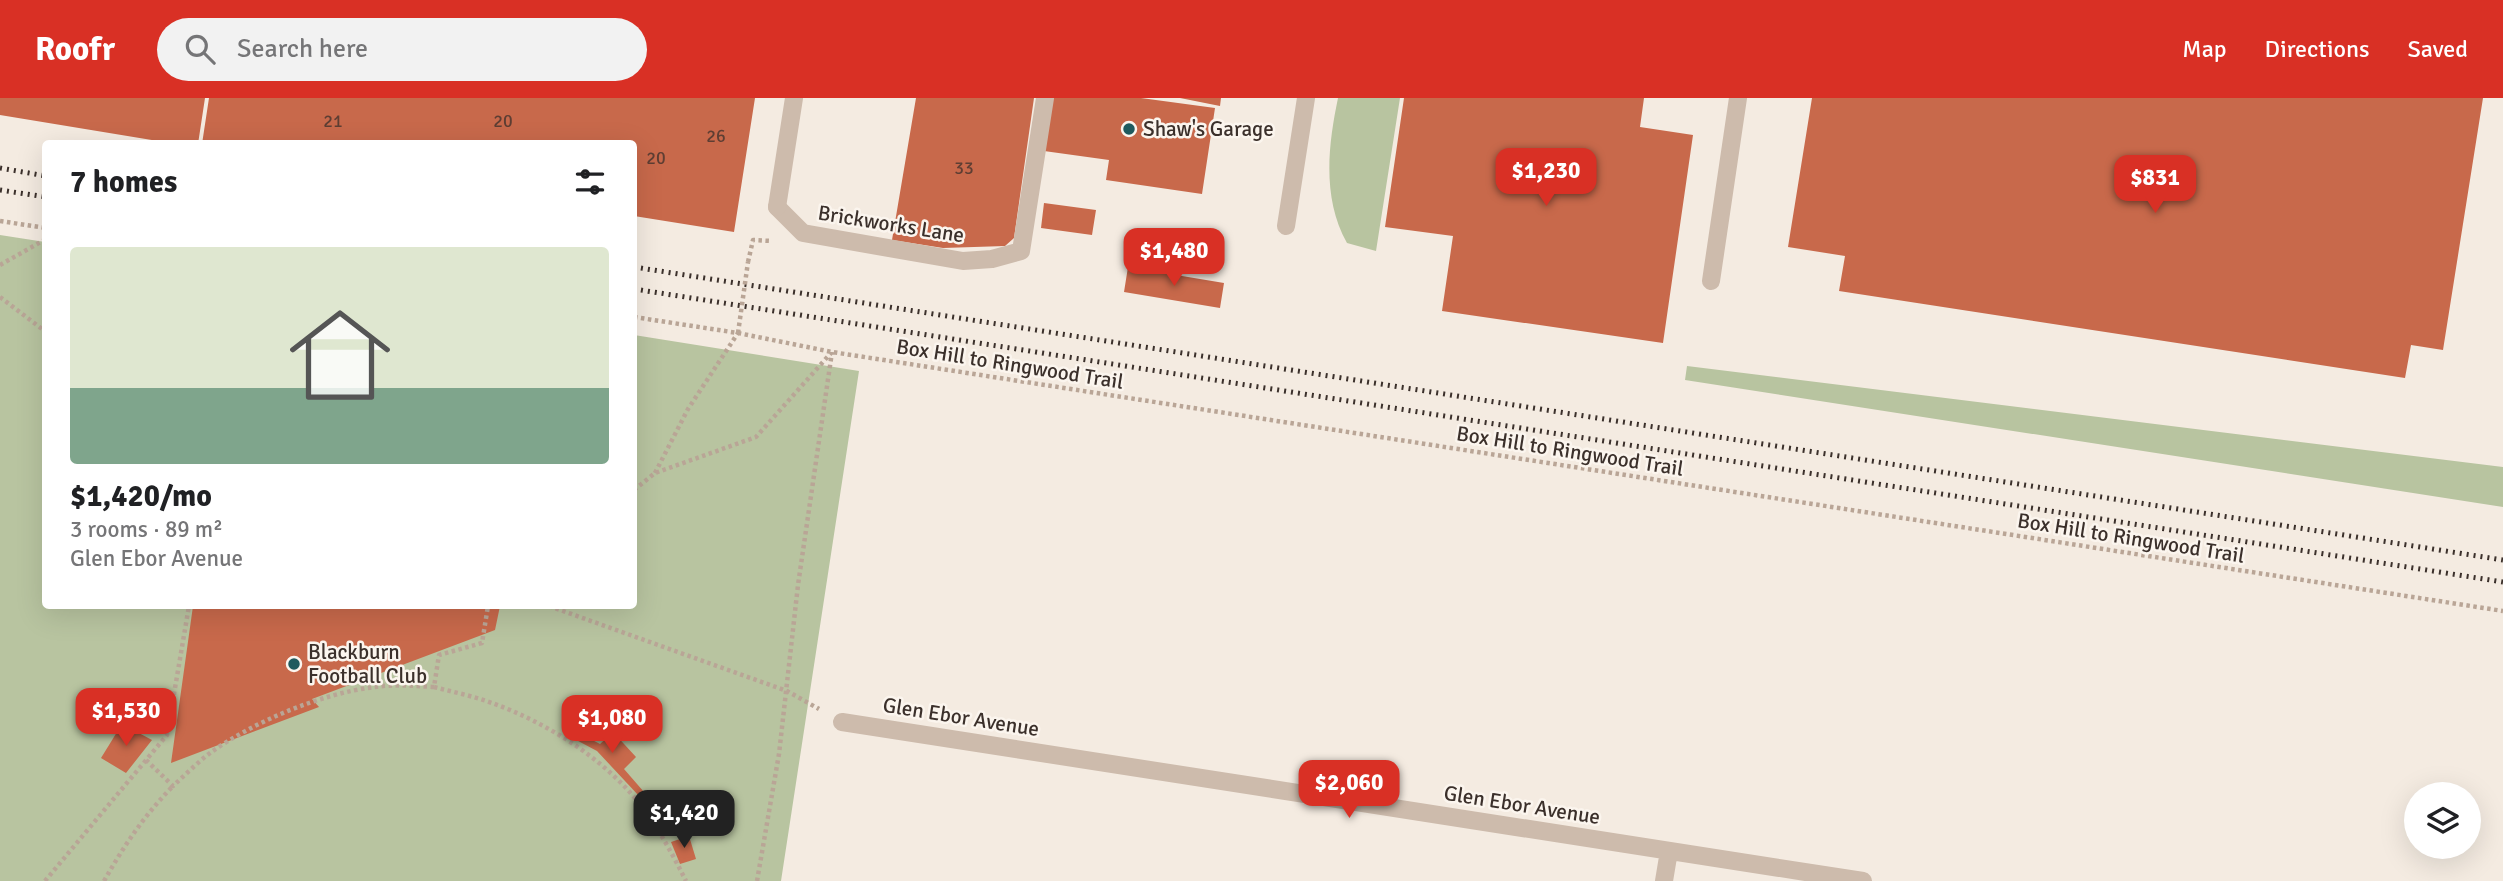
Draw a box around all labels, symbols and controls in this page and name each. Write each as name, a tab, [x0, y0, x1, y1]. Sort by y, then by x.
search box	[157, 18, 647, 81]
text: Roofr	[35, 29, 115, 70]
icon: search	[181, 30, 219, 68]
text: Search here	[237, 33, 368, 65]
text: Map	[2182, 34, 2227, 64]
text: Directions	[2265, 34, 2370, 64]
text: Saved	[2408, 34, 2468, 64]
house number: 21	[323, 110, 343, 132]
house number: 20	[493, 110, 513, 132]
place label: Shaw's Garage	[1143, 116, 1274, 142]
marker: Shaw's Garage	[1121, 121, 1137, 137]
house number: 26	[706, 125, 726, 147]
house number: 20	[646, 147, 666, 169]
pin: $1,230	[1489, 148, 1603, 208]
text: $1,230	[1512, 156, 1580, 185]
pin: $831	[2114, 156, 2196, 215]
house number: 33	[954, 157, 974, 179]
icon: filters	[571, 163, 609, 201]
text: $831	[2130, 163, 2180, 192]
text: 7 homes	[70, 164, 177, 201]
street label: Brickworks Lane	[816, 200, 966, 248]
pin: $1,480	[1117, 228, 1231, 288]
text: $1,480	[1140, 236, 1208, 265]
icon: home	[277, 292, 403, 418]
street label: Box Hill to Ringwood Trail	[895, 333, 1125, 395]
street label: Box Hill to Ringwood Trail	[1455, 420, 1685, 482]
text: $1,420/mo	[70, 478, 212, 515]
street label: Box Hill to Ringwood Trail	[2016, 507, 2246, 569]
text: 3 rooms · 89 m²	[70, 515, 223, 544]
text: Glen Ebor Avenue	[70, 544, 243, 573]
place label: Blackburn Football Club	[308, 639, 427, 689]
marker: Blackburn Football Club	[286, 656, 302, 672]
pin: $1,530	[69, 688, 183, 748]
street label: Glen Ebor Avenue	[881, 692, 1041, 742]
text: $1,530	[92, 696, 160, 725]
pin: $1,080	[555, 696, 669, 755]
text: $1,080	[578, 703, 646, 732]
pin: $2,060	[1292, 760, 1406, 820]
text: $2,060	[1315, 768, 1383, 797]
street label: Glen Ebor Avenue	[1442, 780, 1602, 830]
map controls	[2404, 782, 2481, 859]
button: layers	[2404, 782, 2481, 859]
pin: $1,420	[627, 790, 741, 850]
text: $1,420	[650, 798, 718, 827]

